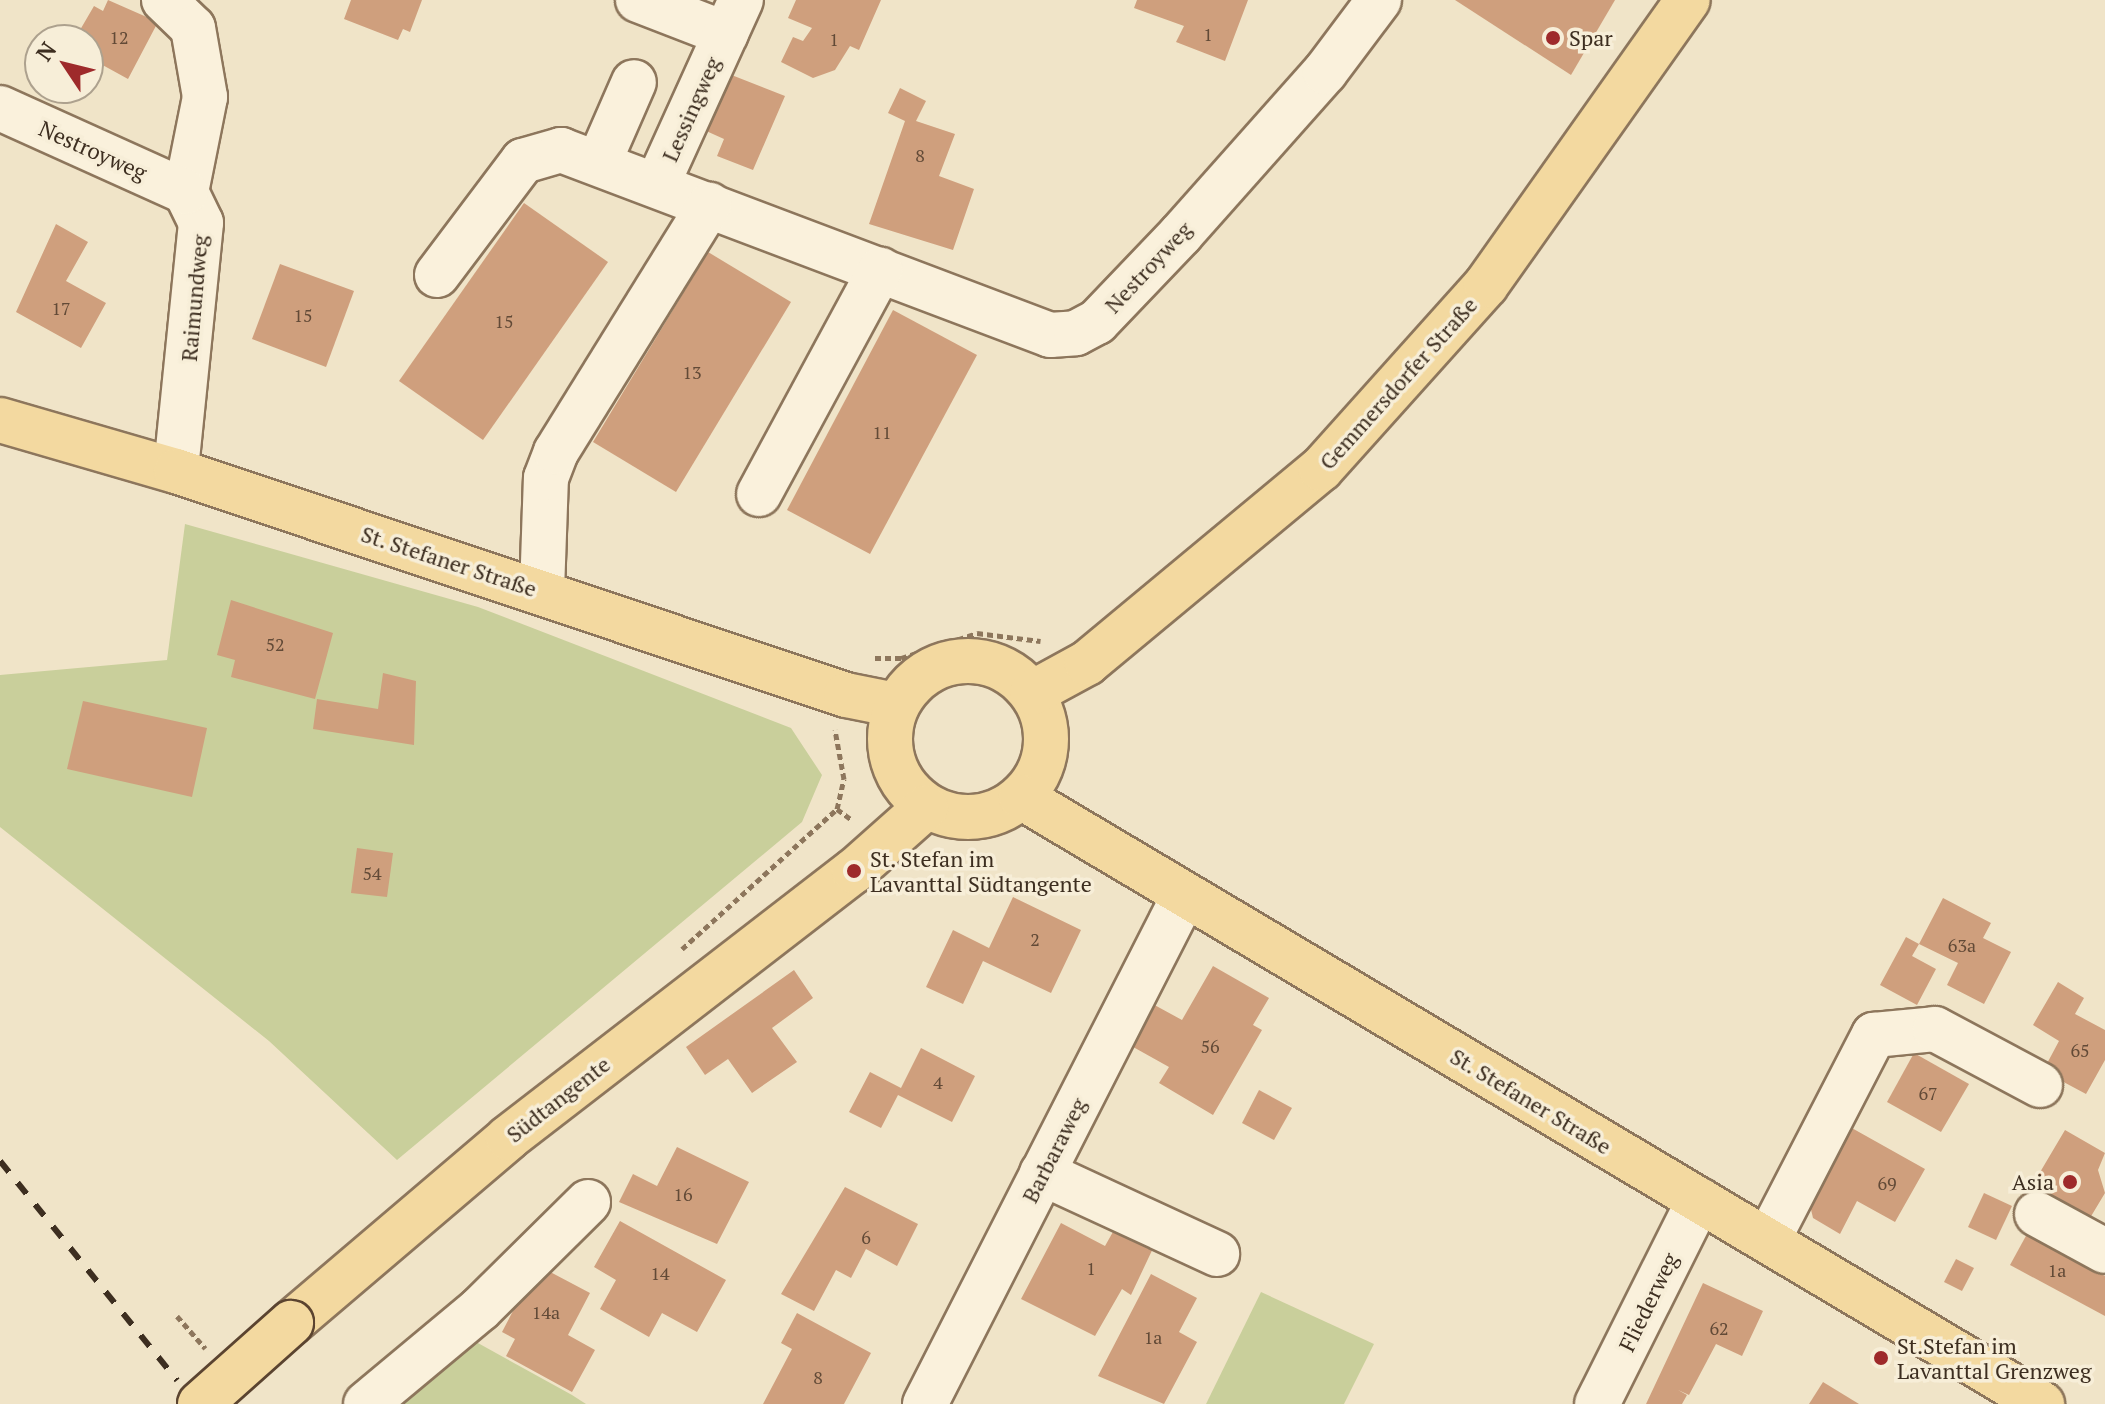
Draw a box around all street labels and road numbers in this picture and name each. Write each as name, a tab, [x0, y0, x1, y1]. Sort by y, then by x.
street label: Lessingweg	[656, 53, 726, 165]
street label: Nestroyweg	[35, 115, 151, 185]
street label: Nestroyweg	[1099, 216, 1197, 318]
street label: Raimundweg	[175, 234, 213, 362]
street label: Gemmersdorfer Straße	[1314, 291, 1482, 475]
street label: St. Stefaner Straße	[358, 520, 540, 602]
street label: St. Stefaner Straße	[1445, 1042, 1617, 1160]
street label: Südtangente	[501, 1050, 615, 1148]
street label: Barbaraweg	[1016, 1093, 1092, 1207]
street label: Fliederweg	[1613, 1248, 1683, 1356]

